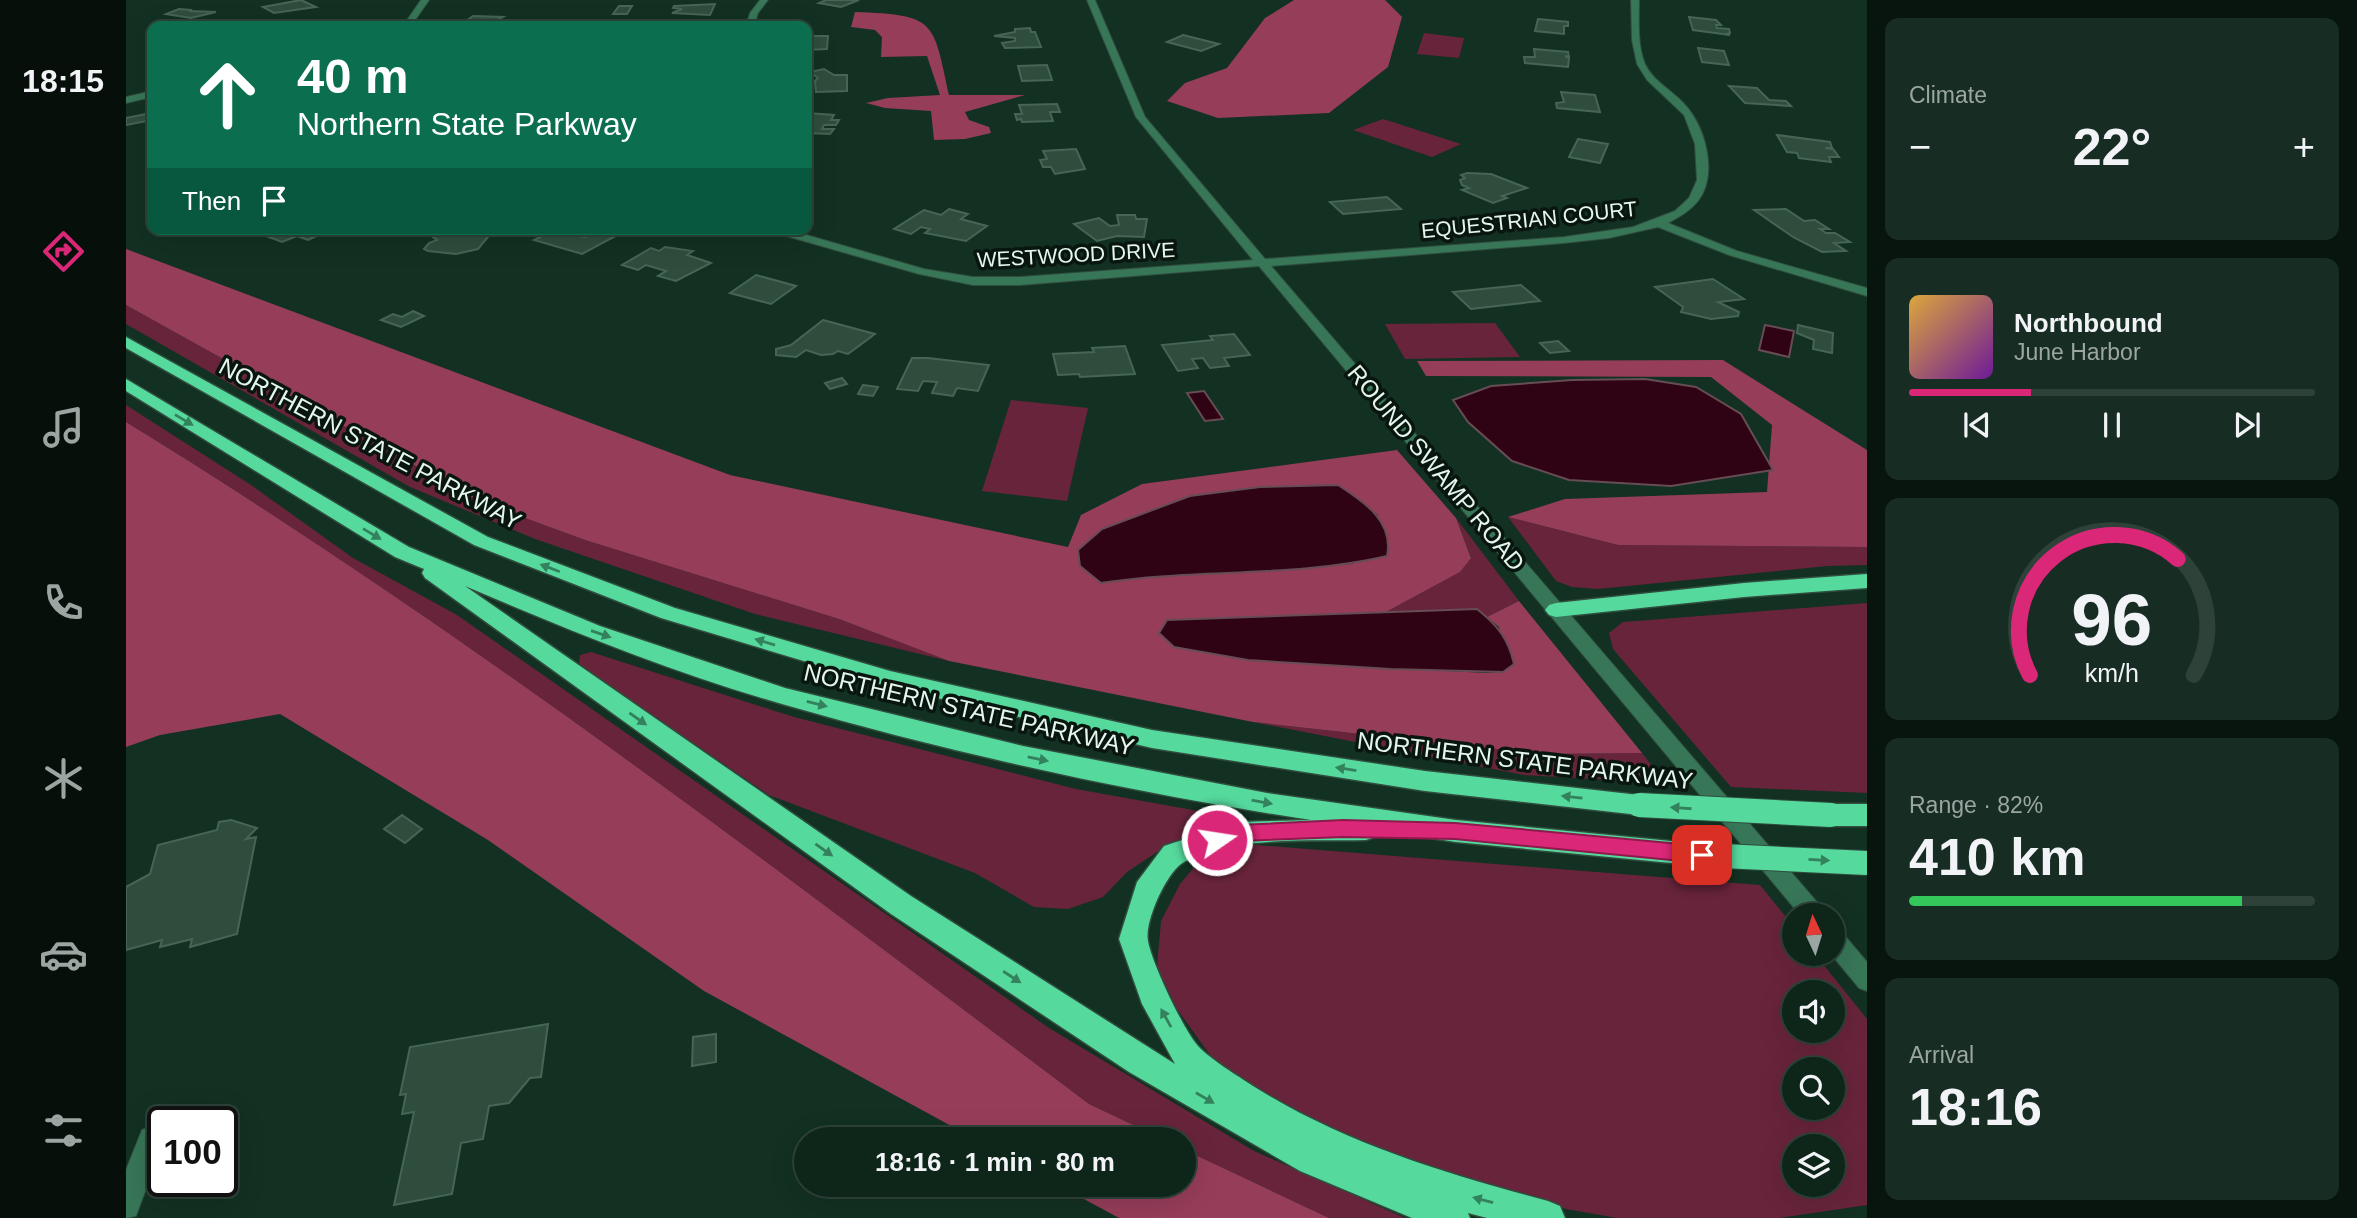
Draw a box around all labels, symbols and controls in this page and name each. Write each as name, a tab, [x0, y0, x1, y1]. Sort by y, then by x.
icon: ahead	[182, 49, 273, 140]
text: 40 m	[297, 49, 409, 103]
text: 18:15	[22, 63, 104, 99]
text: Climate	[1909, 82, 1987, 108]
text: Northern State Parkway	[297, 106, 637, 142]
text: 22°	[2073, 118, 2151, 176]
text: −	[1909, 126, 1931, 168]
text: +	[2293, 126, 2315, 168]
icon: arrive	[255, 182, 293, 220]
text: Then	[182, 186, 241, 216]
street label: EQUESTRIAN COURT	[1420, 197, 1638, 242]
icon: directions	[39, 227, 88, 276]
street label: WESTWOOD DRIVE	[976, 238, 1176, 271]
text: Northbound	[2014, 308, 2163, 338]
text: June Harbor	[2014, 339, 2141, 365]
street label: NORTHERN STATE PARKWAY	[215, 352, 526, 535]
street label: ROUND SWAMP ROAD	[1342, 359, 1530, 576]
icon: music	[39, 403, 88, 452]
icon: previous	[1958, 406, 1996, 444]
icon: pause	[2093, 406, 2131, 444]
icon: next	[2228, 406, 2266, 444]
one-way arrow	[175, 413, 194, 426]
one-way arrow	[363, 527, 382, 540]
one-way arrow	[540, 562, 561, 573]
icon: phone	[39, 578, 88, 627]
text: 96	[2072, 579, 2152, 660]
one-way arrow	[591, 629, 612, 640]
one-way arrow	[755, 637, 776, 647]
street label: NORTHERN STATE PARKWAY	[801, 658, 1137, 761]
text: km/h	[2085, 659, 2139, 687]
one-way arrow	[807, 699, 829, 710]
one-way arrow	[629, 712, 647, 726]
street label: NORTHERN STATE PARKWAY	[1356, 726, 1695, 795]
icon: climate	[39, 754, 88, 803]
one-way arrow	[1027, 754, 1049, 765]
one-way arrow	[1335, 763, 1357, 774]
one-way arrow	[1560, 792, 1582, 803]
text: Range · 82%	[1909, 792, 2043, 818]
one-way arrow	[1251, 797, 1273, 808]
one-way arrow	[1670, 802, 1692, 813]
position arrow	[1180, 803, 1254, 877]
pin	[1672, 825, 1732, 885]
text: 410 km	[1909, 828, 2085, 886]
icon: arrive	[1683, 836, 1721, 874]
one-way arrow	[815, 843, 833, 857]
one-way arrow	[1808, 855, 1830, 866]
north arrow	[1782, 903, 1844, 966]
map controls	[1782, 903, 1845, 1197]
icon: car	[39, 930, 88, 979]
one-way arrow	[1002, 971, 1022, 984]
button: sound	[1782, 980, 1845, 1043]
one-way arrow	[1160, 1008, 1172, 1028]
text: Arrival	[1909, 1042, 1974, 1068]
button: search	[1782, 1057, 1845, 1120]
text: 18:16	[1909, 1078, 2042, 1136]
one-way arrow	[1195, 1092, 1214, 1104]
icon: filters	[39, 1106, 88, 1155]
speed limit sign: 100	[147, 1106, 238, 1197]
button: layers	[1782, 1134, 1845, 1197]
text: 18:16 · 1 min · 80 m	[875, 1147, 1115, 1177]
one-way arrow	[1471, 1194, 1493, 1205]

